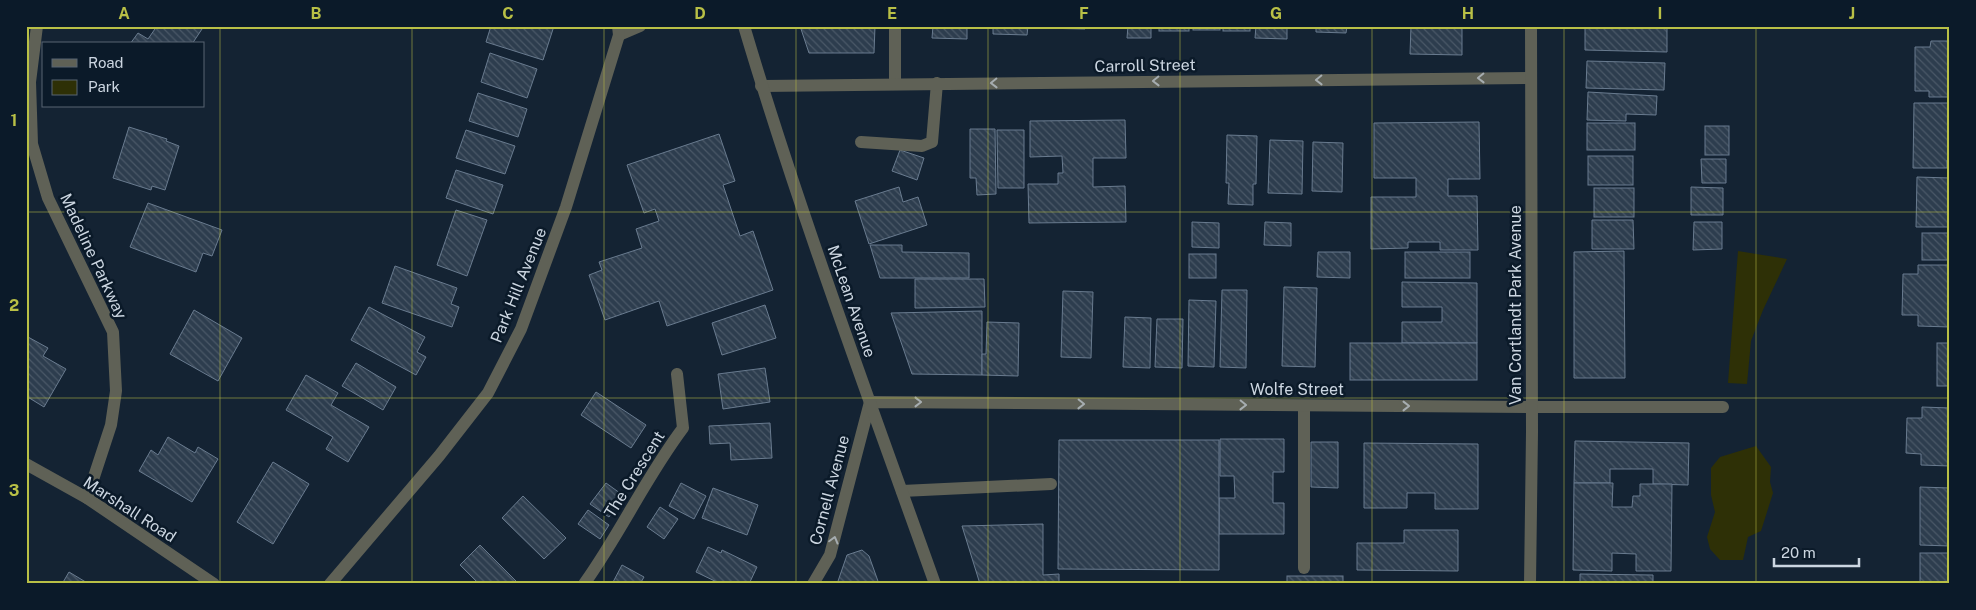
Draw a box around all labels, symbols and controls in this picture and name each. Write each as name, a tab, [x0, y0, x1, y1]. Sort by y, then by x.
text: A	[118, 4, 130, 23]
text: B	[311, 4, 322, 23]
text: C	[502, 4, 514, 23]
text: D	[694, 4, 706, 23]
text: E	[887, 4, 897, 23]
text: F	[1079, 4, 1089, 23]
text: G	[1270, 4, 1282, 23]
text: H	[1462, 4, 1474, 23]
text: I	[1658, 4, 1662, 23]
text: J	[1849, 4, 1855, 23]
legend	[42, 42, 205, 108]
text: Road	[88, 54, 124, 71]
street label: Carroll Street	[1094, 55, 1196, 76]
one-way arrow	[1477, 73, 1484, 83]
one-way arrow	[1314, 75, 1322, 85]
one-way arrow	[1152, 76, 1160, 86]
text: Park	[88, 78, 120, 95]
one-way arrow	[990, 78, 998, 88]
text: 1	[11, 111, 17, 130]
street label: Madeline Parkway	[56, 190, 131, 322]
street label: Van Cortlandt Park Avenue	[1506, 205, 1525, 405]
street label: Park Hill Avenue	[487, 225, 550, 346]
street label: McLean Avenue	[823, 243, 880, 360]
text: 2	[9, 296, 19, 315]
street label: Wolfe Street	[1250, 380, 1344, 399]
one-way arrow	[915, 397, 923, 407]
one-way arrow	[1078, 399, 1085, 409]
one-way arrow	[1240, 400, 1248, 410]
one-way arrow	[1402, 401, 1410, 411]
street label: The Crescent	[600, 427, 669, 521]
street label: Cornell Avenue	[806, 433, 853, 547]
street label: Marshall Road	[80, 472, 180, 546]
text: 3	[9, 481, 19, 500]
scale bar	[1774, 535, 1858, 567]
one-way arrow	[828, 537, 838, 545]
text: 20 m	[1781, 544, 1816, 561]

